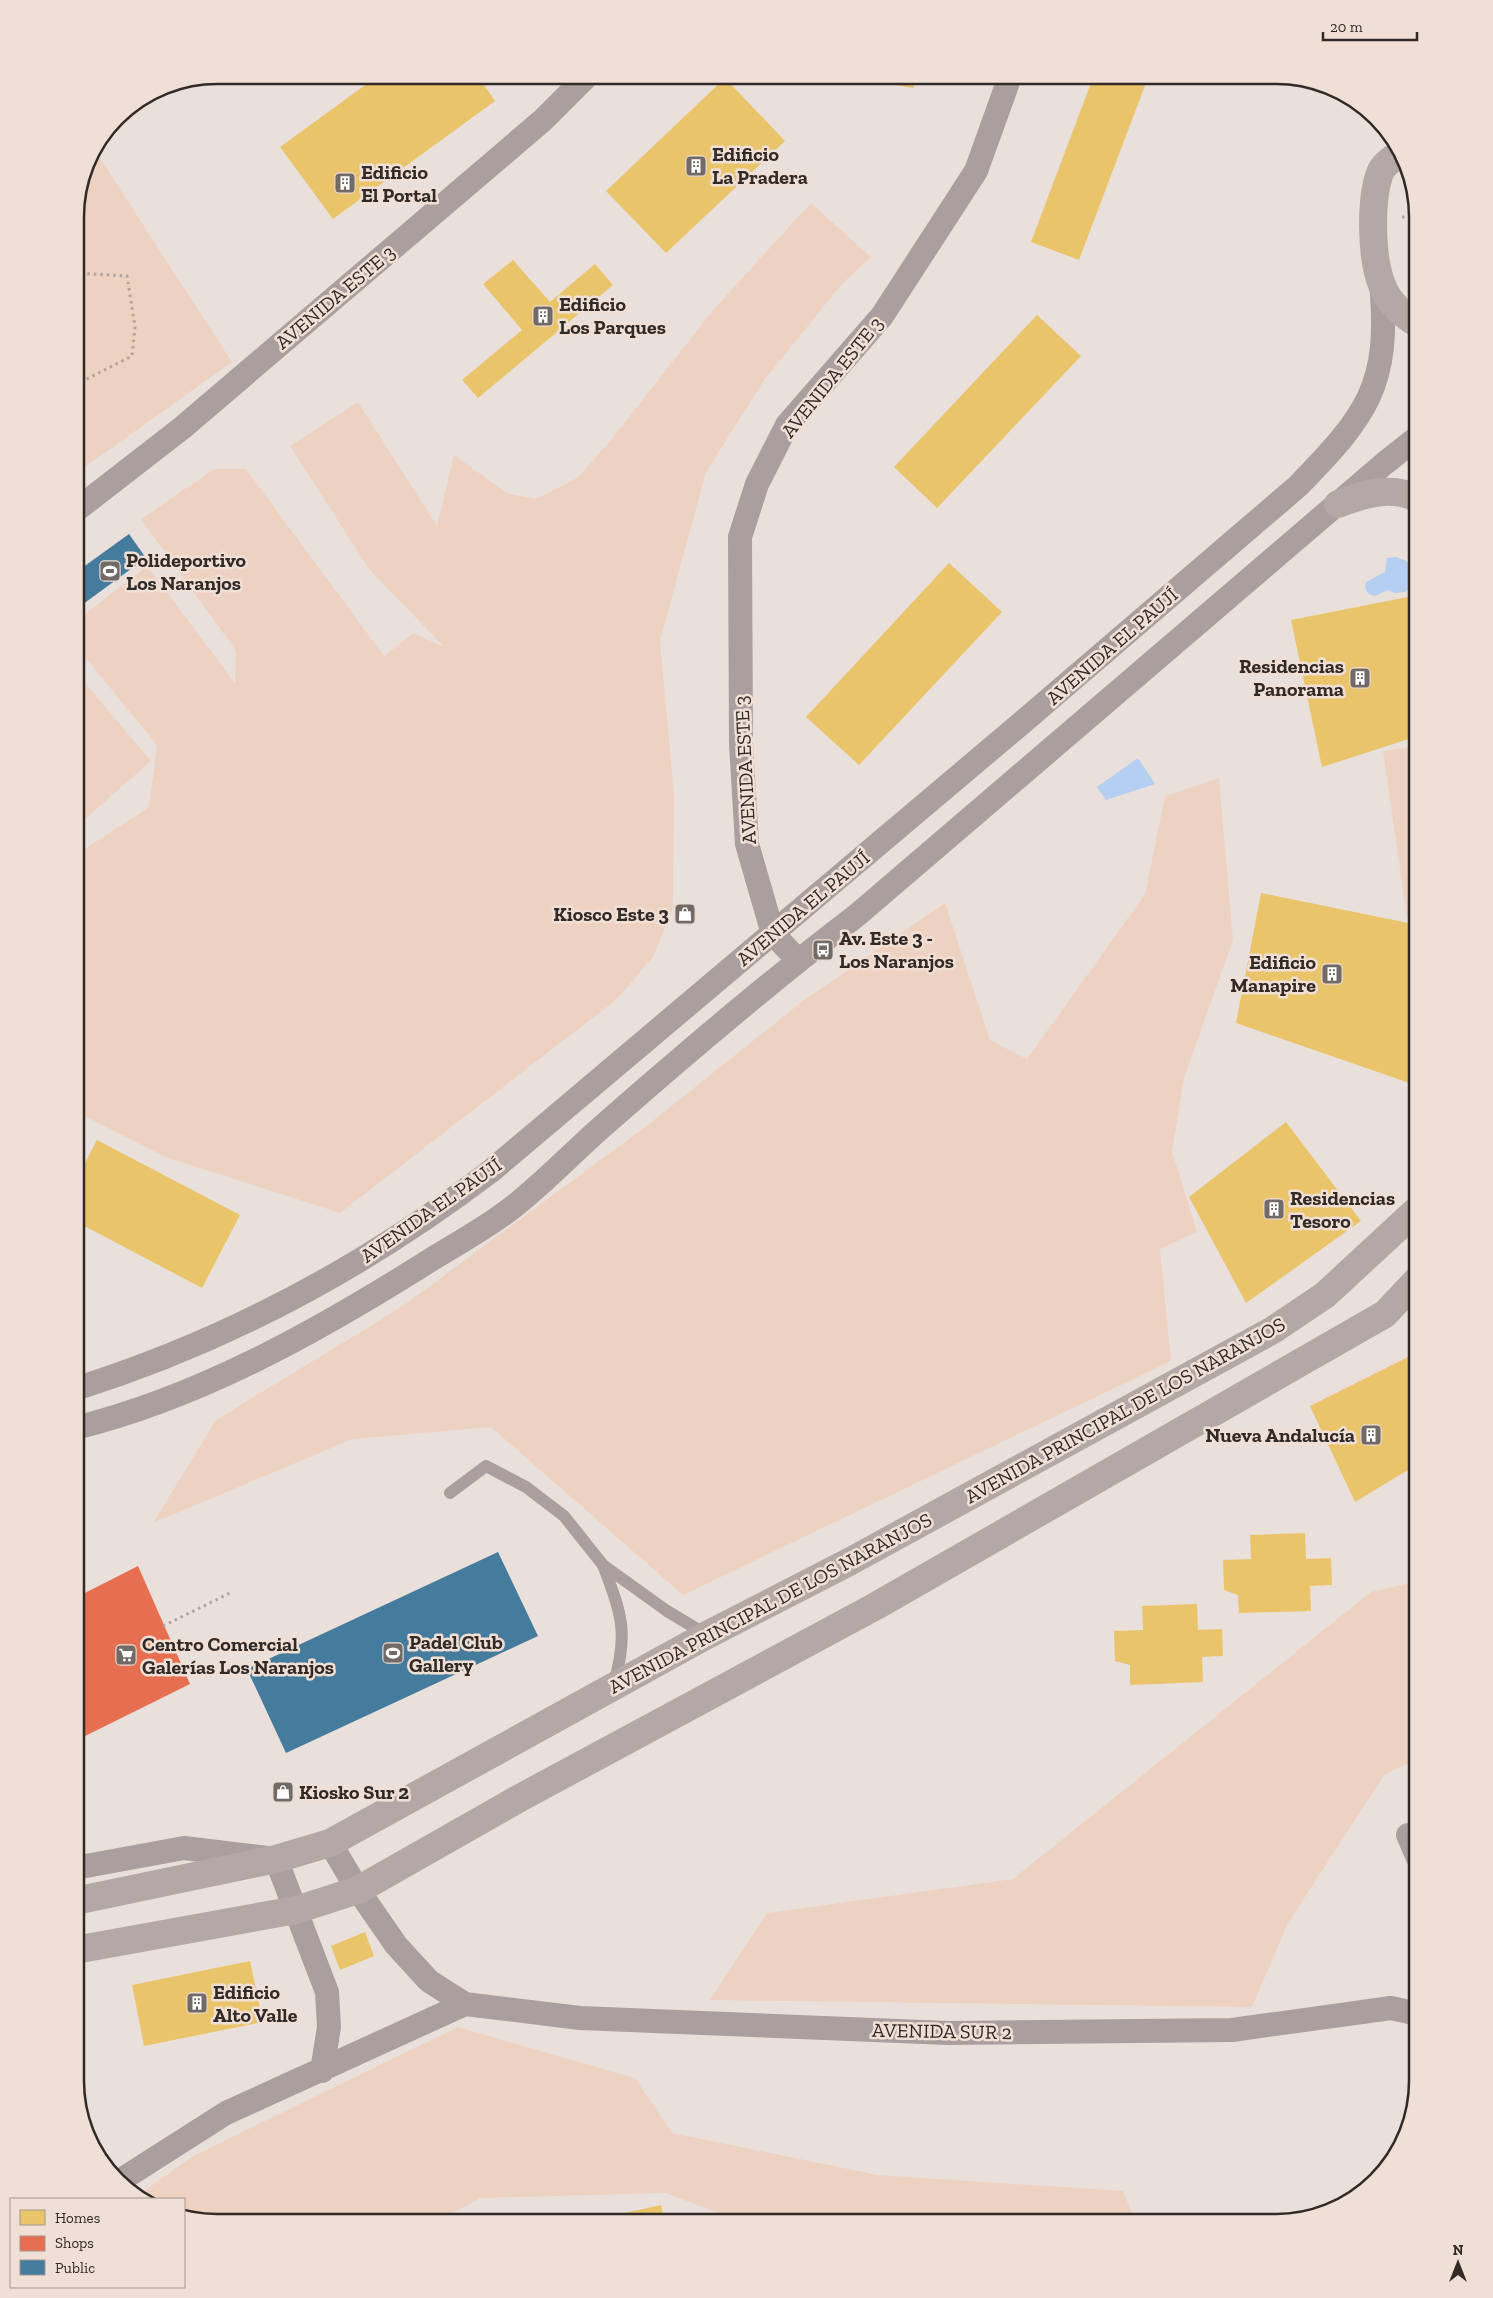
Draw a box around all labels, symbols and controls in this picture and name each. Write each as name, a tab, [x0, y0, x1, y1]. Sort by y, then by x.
scale bar	[1323, 10, 1417, 42]
text: 20 m	[1330, 18, 1363, 36]
place label: Edificio La Pradera	[712, 142, 808, 189]
building icon: Edificio La Pradera	[684, 154, 708, 178]
place label: Edificio El Portal	[361, 160, 437, 207]
building icon: Edificio El Portal	[333, 171, 357, 195]
street label: AVENIDA ESTE 3	[270, 240, 400, 354]
place label: Edificio Los Parques	[559, 292, 666, 339]
building icon: Edificio Los Parques	[531, 304, 555, 328]
street label: AVENIDA ESTE 3	[776, 312, 888, 442]
place label: Polideportivo Los Naranjos	[126, 548, 246, 595]
sports icon: Polideportivo Los Naranjos	[98, 559, 122, 583]
street label: AVENIDA EL PAUJÍ	[1041, 582, 1183, 710]
place label: Residencias Panorama	[1239, 654, 1344, 701]
building icon: Residencias Panorama	[1348, 666, 1372, 690]
street label: AVENIDA ESTE 3	[729, 695, 761, 845]
street label: AVENIDA EL PAUJÍ	[731, 845, 875, 971]
place label: Kiosco Este 3	[553, 902, 669, 926]
shop icon: Kiosco Este 3	[673, 902, 697, 926]
place label: Av. Este 3 - Los Naranjos	[839, 926, 954, 973]
bus stop icon: Av. Este 3 - Los Naranjos	[811, 938, 835, 962]
place label: Edificio Manapire	[1230, 950, 1317, 997]
building icon: Edificio Manapire	[1320, 962, 1344, 986]
street label: AVENIDA EL PAUJÍ	[356, 1152, 506, 1268]
place label: Residencias Tesoro	[1290, 1186, 1395, 1233]
building icon: Residencias Tesoro	[1262, 1197, 1286, 1221]
street label: AVENIDA PRINCIPAL DE LOS NARANJOS	[961, 1312, 1289, 1508]
place label: Nueva Andalucía	[1205, 1423, 1355, 1447]
building icon: Nueva Andalucía	[1359, 1423, 1383, 1447]
street label: AVENIDA PRINCIPAL DE LOS NARANJOS	[604, 1507, 936, 1699]
place label: Padel Club Gallery	[409, 1630, 503, 1677]
place label: Centro Comercial Galerías Los Naranjos	[142, 1632, 334, 1679]
sports icon: Padel Club Gallery	[381, 1641, 405, 1665]
supermarket icon: Centro Comercial Galerías Los Naranjos	[114, 1643, 138, 1667]
shop icon: Kiosko Sur 2	[271, 1780, 295, 1804]
place label: Kiosko Sur 2	[299, 1780, 409, 1804]
place label: Edificio Alto Valle	[213, 1980, 298, 2027]
building icon: Edificio Alto Valle	[185, 1991, 209, 2015]
street label: AVENIDA SUR 2	[872, 2018, 1012, 2044]
legend	[10, 2198, 185, 2288]
text: Homes	[55, 2209, 100, 2227]
text: Shops	[55, 2234, 94, 2252]
north arrow	[1433, 2238, 1483, 2288]
text: N	[1453, 2242, 1464, 2259]
text: Public	[55, 2259, 95, 2277]

